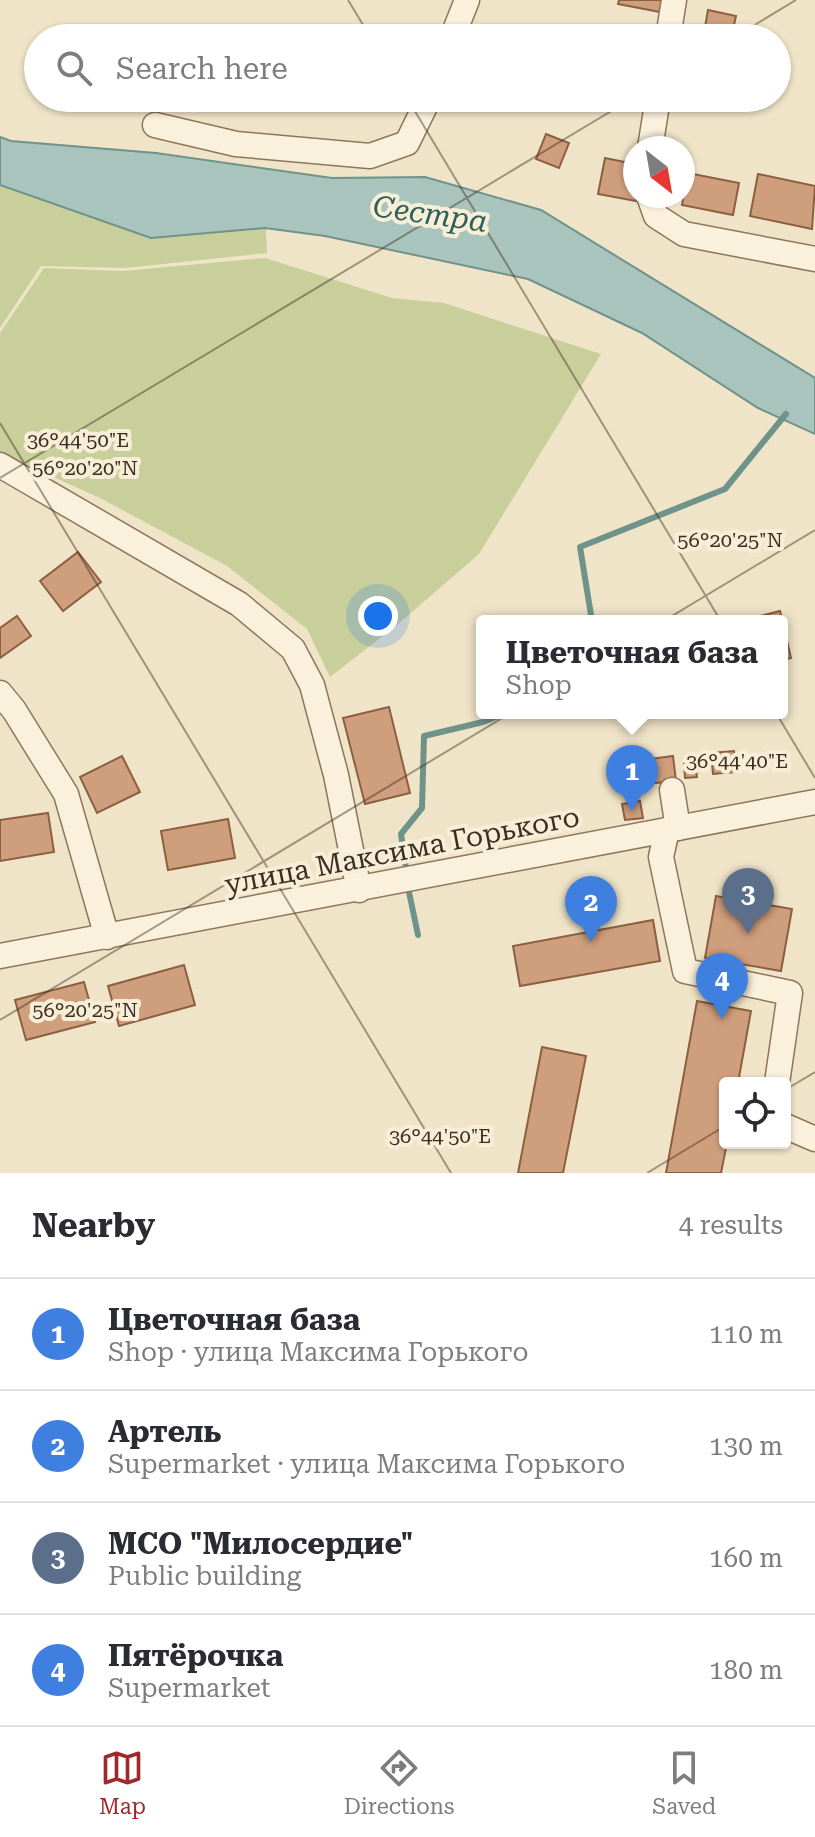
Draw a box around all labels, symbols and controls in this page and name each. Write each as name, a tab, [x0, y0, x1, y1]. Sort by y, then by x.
search box	[24, 24, 791, 112]
icon: search	[52, 46, 96, 90]
text: Search here	[116, 51, 288, 86]
north arrow	[623, 136, 695, 208]
water label: Сестра	[371, 188, 489, 239]
text: 36°44'50"E	[27, 428, 129, 452]
text: 56°20'20"N	[32, 456, 138, 480]
text: 56°20'25"N	[677, 528, 783, 552]
your location	[358, 596, 398, 636]
popup	[476, 615, 788, 719]
text: Цветочная база	[506, 635, 758, 670]
text: Shop	[506, 670, 572, 700]
pin: 1	[606, 745, 658, 811]
text: 36°44'40"E	[686, 749, 788, 773]
street label: улица Максима Горького	[222, 800, 582, 901]
pin: 3	[722, 868, 774, 934]
pin: 2	[565, 876, 617, 942]
pin: 4	[696, 953, 748, 1019]
text: 56°20'25"N	[32, 998, 138, 1022]
map controls	[719, 1077, 791, 1149]
button: locate	[719, 1077, 791, 1149]
text: 36°44'50"E	[389, 1124, 491, 1148]
text: Nearby	[32, 1205, 155, 1245]
text: 4 results	[679, 1210, 783, 1240]
text: Цветочная база	[108, 1302, 360, 1337]
text: 1	[51, 1319, 65, 1349]
text: 110 m	[709, 1319, 783, 1349]
text: Shop · улица Максима Горького	[108, 1337, 529, 1367]
text: Артель	[108, 1414, 221, 1449]
text: 2	[51, 1431, 65, 1461]
text: 130 m	[709, 1431, 783, 1461]
text: Supermarket · улица Максима Горького	[108, 1449, 625, 1479]
text: МСО "Милосердие"	[108, 1526, 413, 1561]
text: 3	[51, 1543, 65, 1573]
text: 160 m	[709, 1543, 783, 1573]
text: Public building	[108, 1561, 301, 1591]
text: Пятёрочка	[108, 1638, 283, 1673]
text: 4	[51, 1655, 65, 1685]
text: 180 m	[709, 1655, 783, 1685]
text: Supermarket	[108, 1673, 271, 1703]
tab: Map	[99, 1746, 146, 1819]
tab: Directions	[344, 1746, 455, 1819]
tab: Saved	[652, 1746, 716, 1819]

